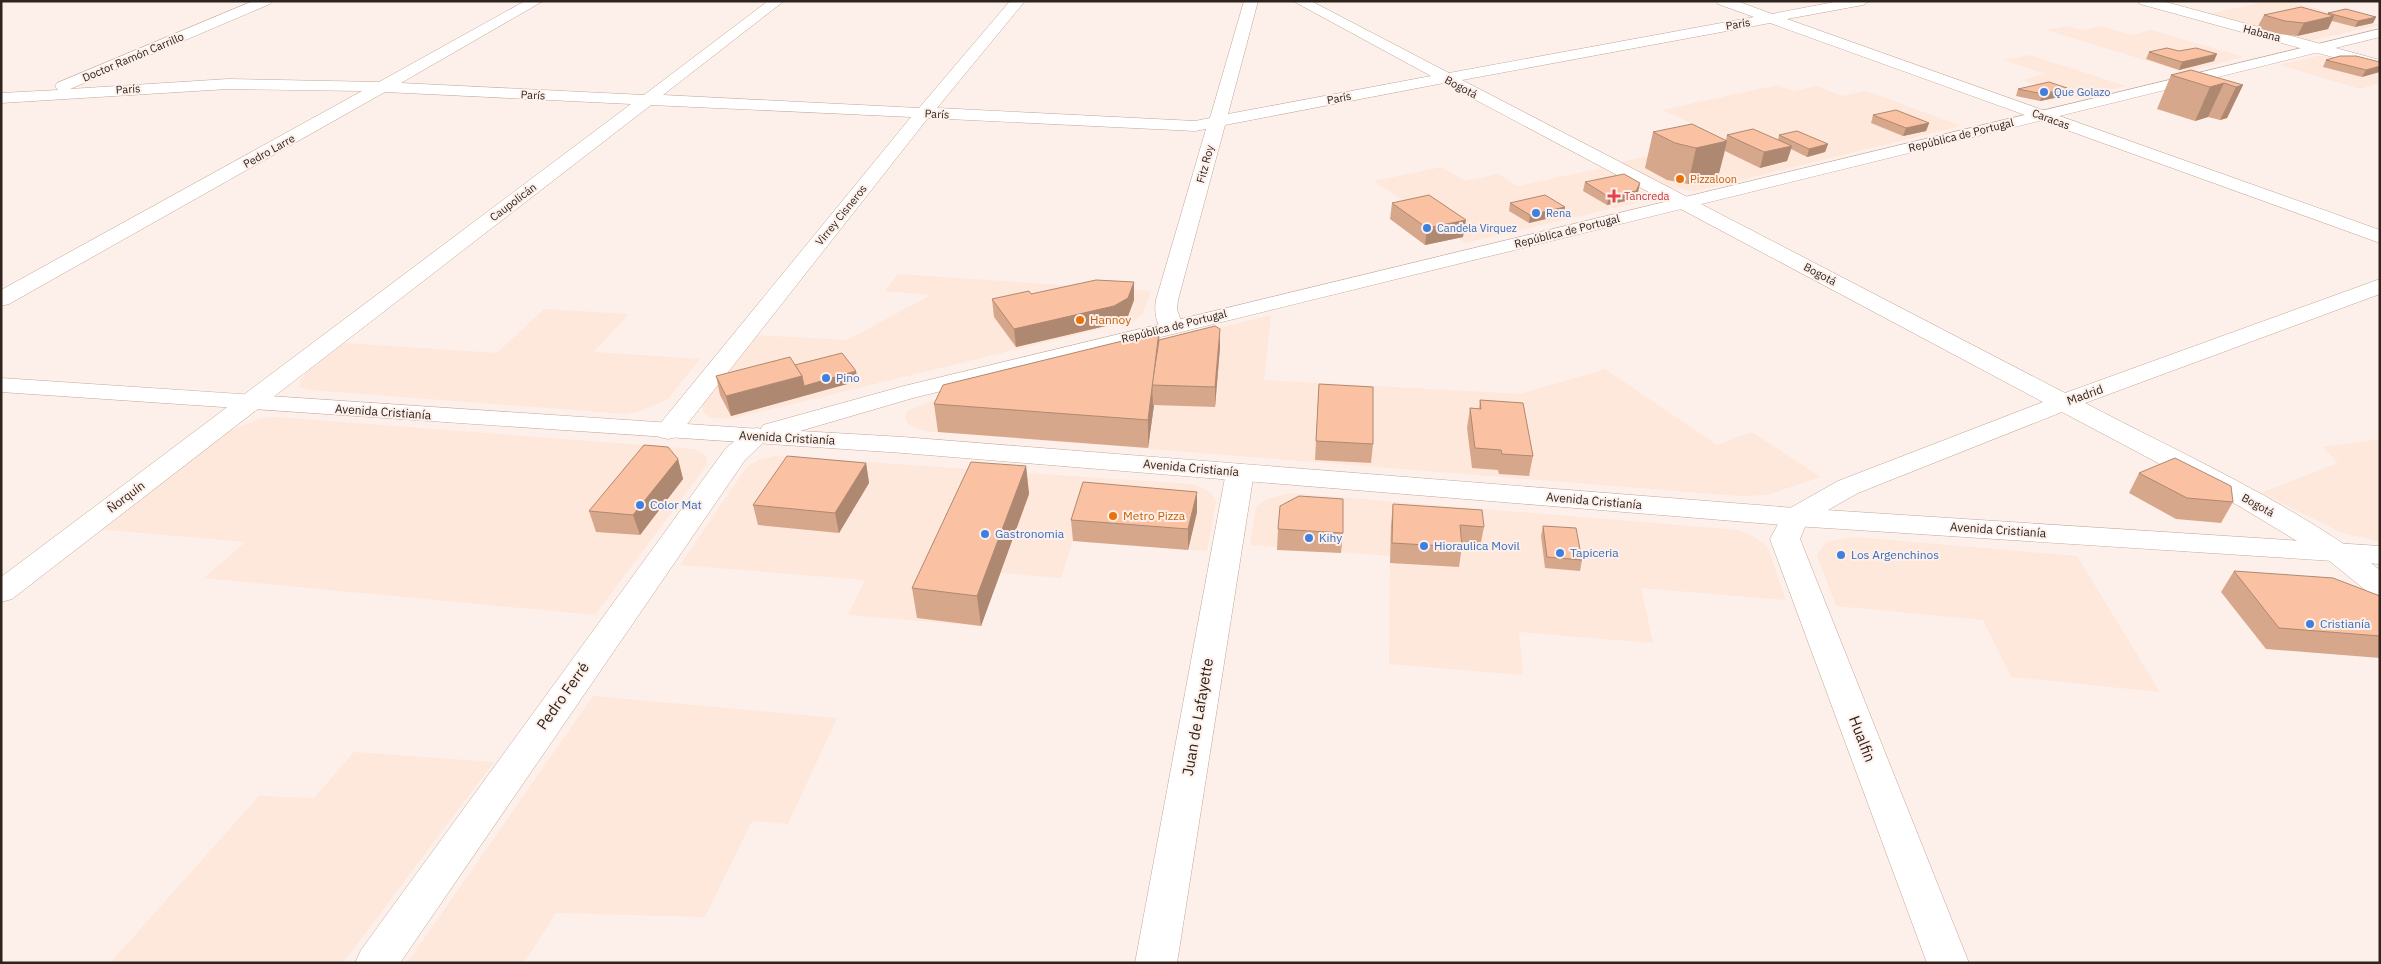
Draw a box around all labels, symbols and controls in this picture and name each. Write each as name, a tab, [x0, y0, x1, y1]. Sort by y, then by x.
street label: París	[1725, 15, 1751, 33]
street label: Habana	[2242, 21, 2282, 45]
street label: Doctor Ramón Carrillo	[80, 29, 186, 85]
street label: Bogotá	[1442, 73, 1480, 101]
street label: París	[115, 81, 141, 97]
place label: Que Golazo	[2054, 85, 2111, 99]
marker: Que Golazo	[2038, 86, 2050, 98]
street label: París	[520, 87, 546, 103]
street label: París	[1326, 89, 1352, 107]
street label: París	[924, 106, 950, 122]
street label: Caracas	[2030, 106, 2072, 132]
street label: República de Portugal	[1907, 115, 2015, 155]
street label: Pedro Larre	[241, 131, 297, 171]
street label: Fitz Roy	[1193, 143, 1217, 185]
place label: Pizzaloon	[1690, 172, 1737, 186]
marker: Pizzaloon	[1674, 173, 1686, 185]
street label: Caupolicán	[487, 180, 539, 224]
street label: Virrey Cisneros	[812, 182, 870, 248]
place label: Tancreda	[1624, 189, 1670, 203]
marker: Tancreda	[1608, 190, 1620, 202]
place label: Rena	[1546, 206, 1571, 220]
marker: Rena	[1530, 207, 1542, 219]
street label: República de Portugal	[1513, 211, 1621, 251]
place label: Candela Virquez	[1437, 221, 1517, 235]
marker: Candela Virquez	[1421, 222, 1433, 234]
street label: Bogotá	[1801, 260, 1839, 288]
street label: República de Portugal	[1120, 306, 1228, 346]
place label: Hannoy	[1090, 312, 1131, 327]
marker: Hannoy	[1074, 314, 1086, 326]
place label: Pino	[836, 370, 860, 385]
marker: Pino	[820, 372, 832, 384]
street label: Madrid	[2065, 381, 2105, 408]
street label: Avenida Cristianía	[334, 401, 432, 422]
street label: Avenida Cristianía	[739, 427, 836, 448]
street label: Avenida Cristianía	[1142, 456, 1240, 479]
street label: Ñorquín	[104, 478, 147, 516]
street label: Avenida Cristianía	[1545, 489, 1643, 512]
street label: Bogotá	[2239, 490, 2277, 520]
place label: Color Mat	[650, 497, 702, 512]
marker: Color Mat	[634, 499, 646, 511]
place label: Metro Pizza	[1123, 508, 1186, 523]
marker: Metro Pizza	[1107, 510, 1119, 522]
street label: Avenida Cristianía	[1949, 519, 2047, 540]
place label: Gastronomia	[995, 526, 1065, 541]
marker: Gastronomia	[979, 528, 991, 540]
place label: Kihy	[1319, 530, 1342, 545]
marker: Kihy	[1303, 532, 1315, 544]
place label: Hioraulica Movil	[1434, 538, 1520, 553]
marker: Hioraulica Movil	[1418, 540, 1430, 552]
place label: Tapiceria	[1570, 545, 1619, 560]
marker: Tapiceria	[1554, 547, 1566, 559]
place label: Los Argenchinos	[1851, 547, 1939, 562]
marker: Los Argenchinos	[1835, 549, 1847, 561]
place label: Cristianía	[2320, 616, 2371, 631]
marker: Cristianía	[2304, 618, 2316, 630]
street label: Juan de Lafayette	[1178, 657, 1217, 777]
street label: Pedro Ferré	[532, 658, 593, 733]
street label: Hualfin	[1845, 713, 1880, 765]

